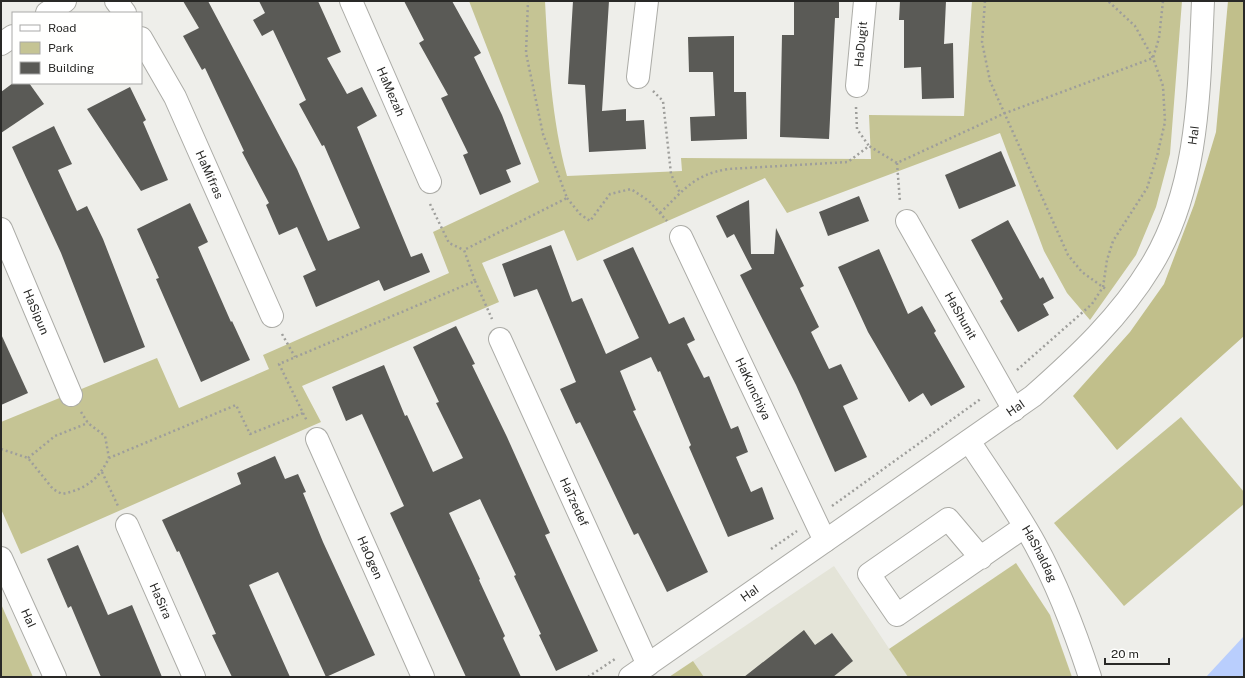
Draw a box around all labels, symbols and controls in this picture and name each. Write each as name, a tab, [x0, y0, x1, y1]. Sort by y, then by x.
legend	[12, 12, 142, 84]
street label: HaDugit	[852, 20, 870, 68]
text: Road	[48, 21, 76, 35]
text: Park	[48, 41, 74, 55]
text: Building	[48, 61, 94, 75]
street label: HaMezah	[374, 65, 408, 119]
street label: HaI	[1186, 125, 1202, 146]
street label: HaMifras	[193, 148, 226, 201]
street label: HaSipun	[20, 287, 52, 337]
street label: HaShunit	[942, 290, 980, 342]
street label: HaKunchiya	[732, 356, 774, 422]
street label: HaI	[1004, 397, 1027, 419]
street label: HaTzedef	[557, 475, 591, 529]
street label: HaShaldag	[1019, 523, 1060, 584]
street label: HaOgen	[354, 534, 386, 581]
street label: HaSira	[146, 581, 175, 621]
street label: HaI	[738, 582, 762, 605]
street label: HaI	[18, 606, 39, 630]
scale bar	[1105, 640, 1169, 666]
text: 20 m	[1111, 647, 1139, 661]

